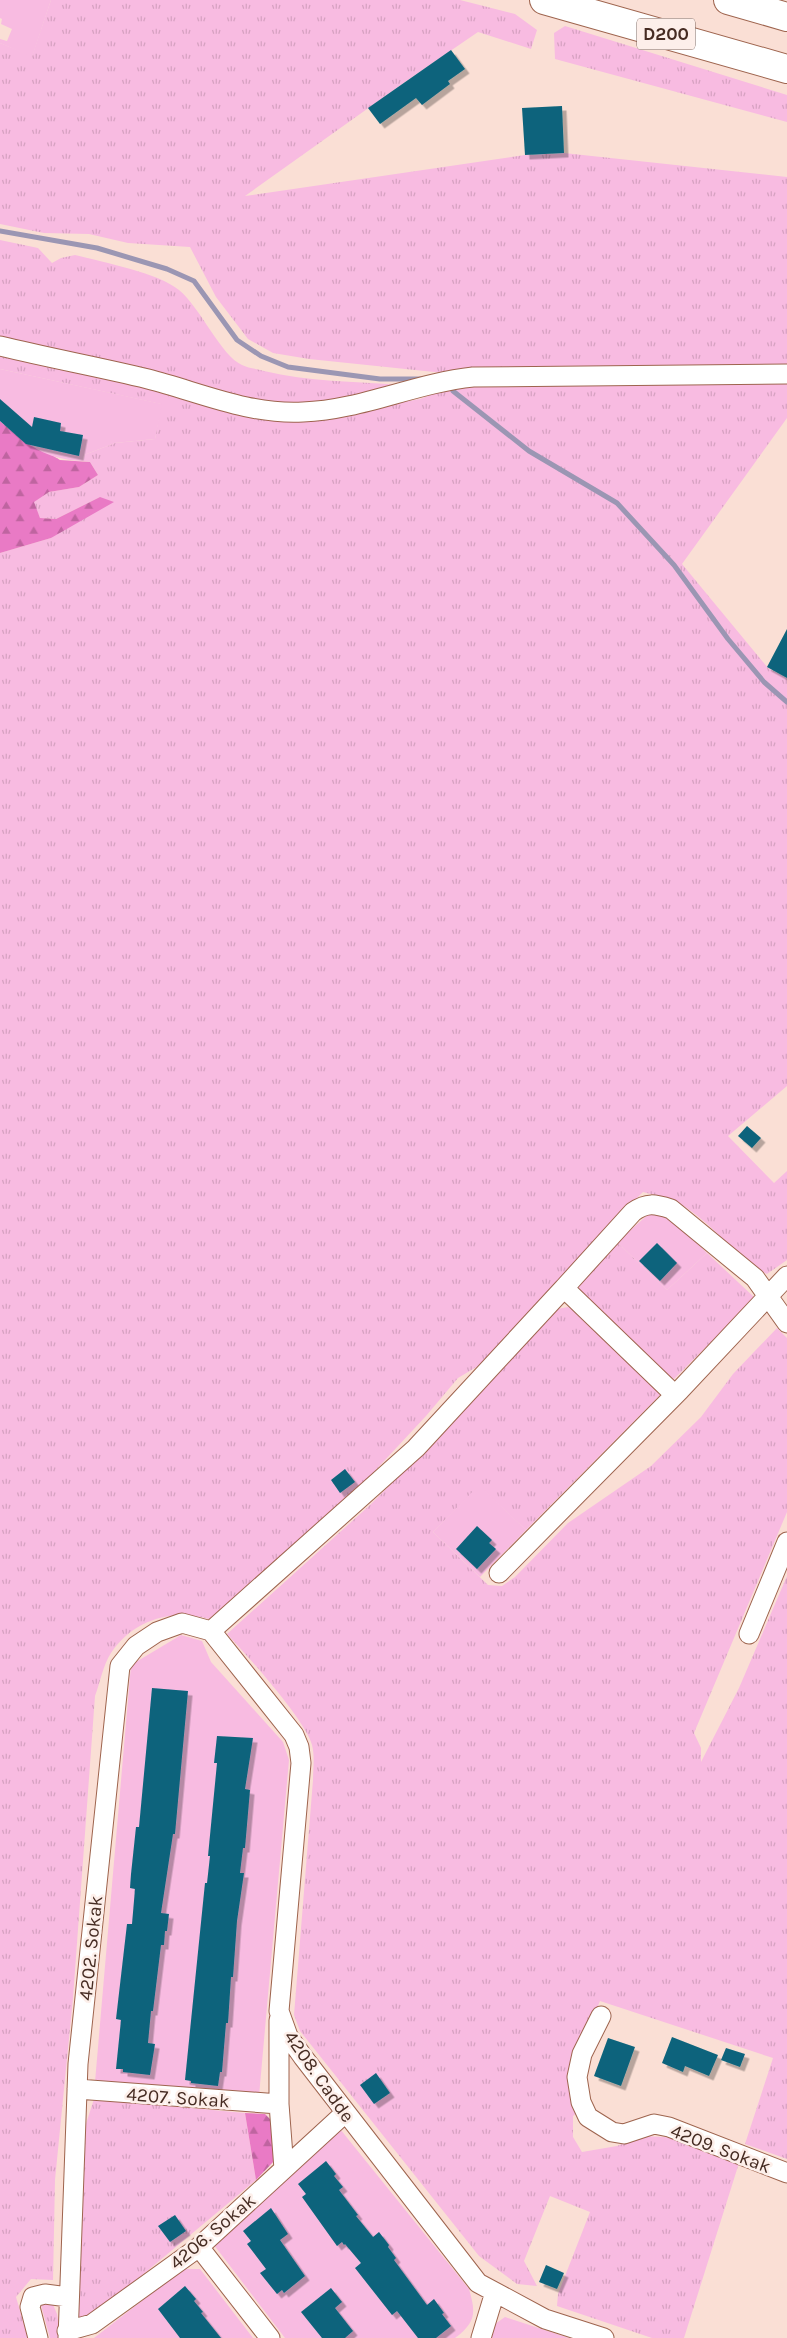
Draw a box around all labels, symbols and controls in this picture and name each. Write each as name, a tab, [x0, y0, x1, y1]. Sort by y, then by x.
road number: D200	[637, 18, 695, 50]
street label: 4202. Sokak	[75, 1894, 107, 2002]
street label: 4208. Cadde	[280, 2026, 359, 2127]
street label: 4207. Sokak	[126, 2083, 231, 2113]
street label: 4209. Sokak	[667, 2120, 774, 2178]
street label: 4206. Sokak	[165, 2189, 260, 2274]

